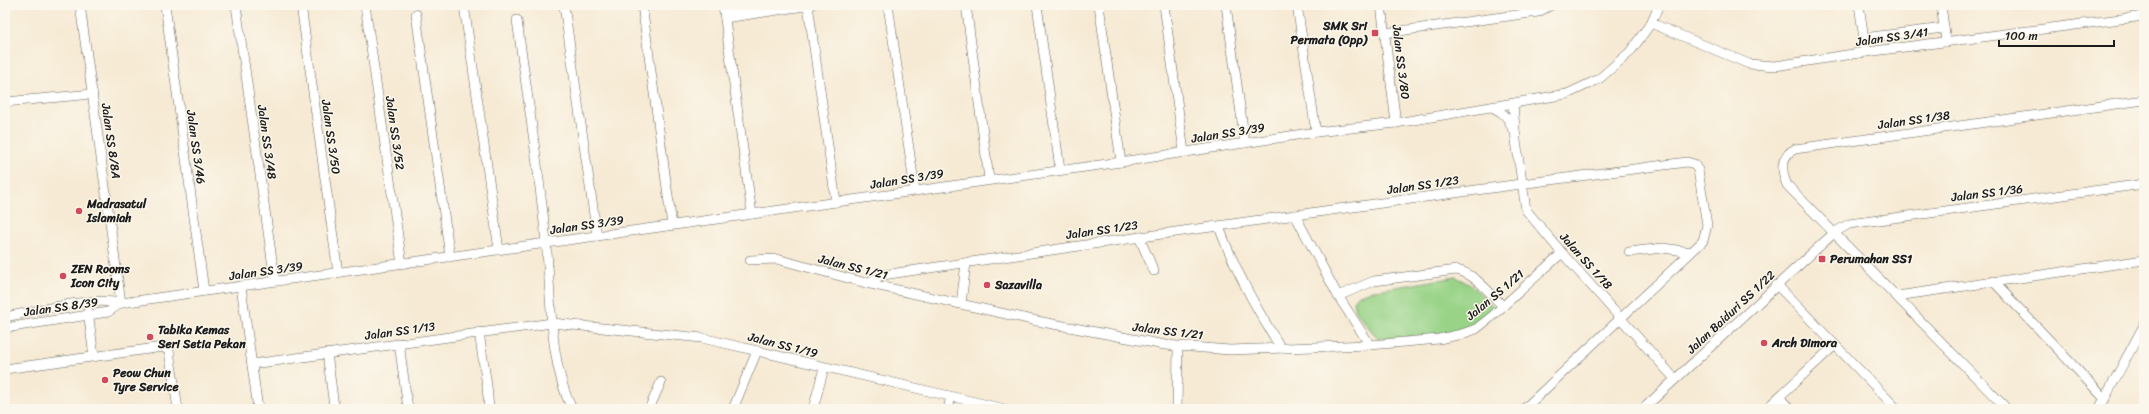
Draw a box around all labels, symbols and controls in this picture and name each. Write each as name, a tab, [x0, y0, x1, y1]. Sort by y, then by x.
place label: SMK Sri Permata (Opp)	[1290, 15, 1368, 51]
street label: Jalan SS 3/41	[1853, 21, 1930, 53]
street label: Jalan SS 3/80	[1385, 22, 1417, 101]
scale bar	[1999, 22, 2114, 48]
text: 100 m	[2005, 25, 2038, 47]
marker: SMK Sri Permata (Opp)	[1370, 28, 1380, 38]
street label: Jalan SS 3/52	[379, 94, 411, 172]
street label: Jalan SS 3/50	[315, 97, 347, 176]
street label: Jalan SS 8/8A	[95, 101, 127, 180]
street label: Jalan SS 3/48	[251, 102, 283, 181]
street label: Jalan SS 1/38	[1875, 104, 1952, 136]
street label: Jalan SS 3/46	[180, 108, 212, 186]
street label: Jalan SS 3/39	[1189, 116, 1266, 150]
street label: Jalan SS 3/39	[868, 162, 945, 196]
street label: Jalan SS 1/23	[1385, 169, 1461, 201]
street label: Jalan SS 1/36	[1949, 178, 2024, 208]
place label: Madrasatul Islamiah	[86, 193, 147, 229]
marker: Madrasatul Islamiah	[74, 206, 84, 216]
street label: Jalan SS 3/39	[548, 209, 625, 241]
street label: Jalan SS 1/23	[1064, 214, 1140, 246]
street label: Jalan SS 1/18	[1553, 226, 1618, 295]
street label: Jalan SS 1/21	[815, 248, 890, 286]
place label: Perumahan SS1	[1830, 248, 1912, 270]
marker: Perumahan SS1	[1817, 254, 1827, 264]
street label: Jalan SS 3/39	[227, 255, 304, 287]
place label: ZEN Rooms Icon City	[70, 258, 130, 294]
street label: Jalan SS 1/21	[1460, 264, 1529, 327]
street label: Jalan Baiduri SS 1/22	[1681, 265, 1781, 360]
marker: ZEN Rooms Icon City	[58, 271, 68, 281]
place label: Sazavilla	[994, 274, 1042, 296]
marker: Sazavilla	[982, 280, 992, 290]
street label: Jalan SS 8/39	[21, 291, 100, 323]
street label: Jalan SS 1/13	[363, 315, 437, 347]
street label: Jalan SS 1/21	[1130, 316, 1205, 346]
place label: Tabika Kemas Seri Setia Pekan	[157, 319, 246, 355]
street label: Jalan SS 1/19	[745, 325, 820, 364]
marker: Tabika Kemas Seri Setia Pekan	[145, 332, 155, 342]
place label: Arch Dimora	[1771, 332, 1838, 354]
marker: Arch Dimora	[1759, 338, 1769, 348]
place label: Peow Chun Tyre Service	[113, 362, 180, 398]
marker: Peow Chun Tyre Service	[100, 375, 110, 385]

